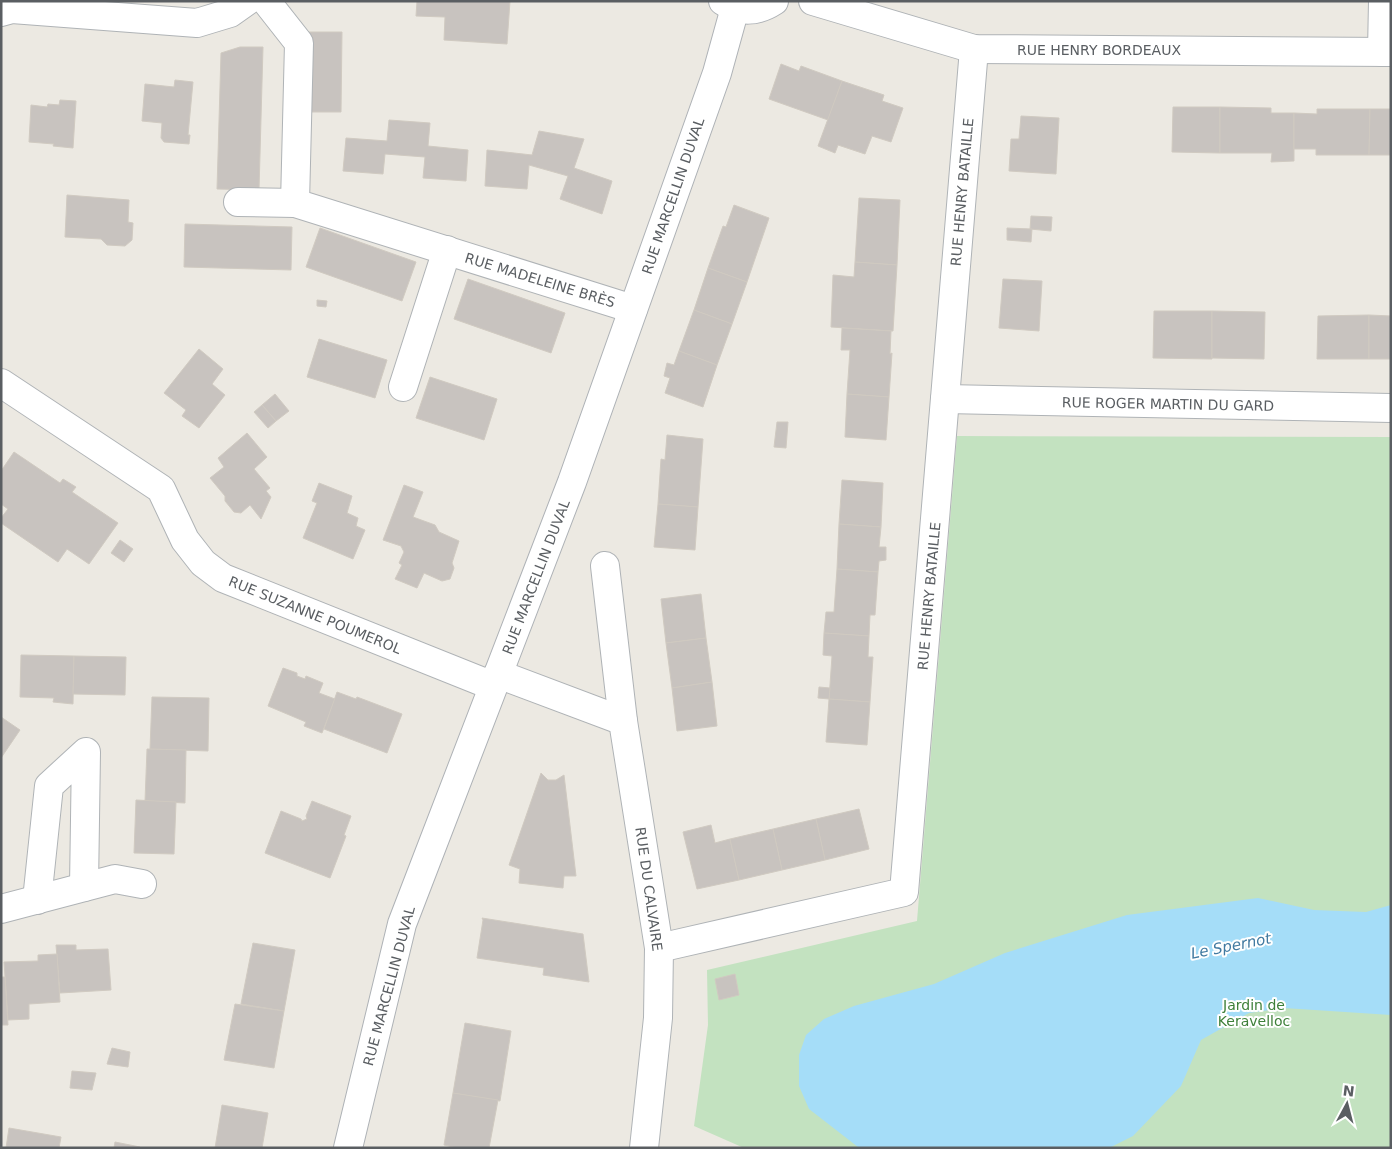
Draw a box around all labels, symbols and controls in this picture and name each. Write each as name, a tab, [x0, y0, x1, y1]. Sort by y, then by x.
street label: RUE HENRY BORDEAUX	[1017, 42, 1181, 58]
street label: RUE MARCELLIN DUVAL	[639, 116, 707, 276]
street label: RUE HENRY BATAILLE	[948, 117, 976, 267]
street label: RUE MADELEINE BRÈS	[463, 250, 617, 311]
street label: RUE ROGER MARTIN DU GARD	[1062, 394, 1274, 414]
street label: RUE MARCELLIN DUVAL	[499, 497, 573, 657]
street label: RUE HENRY BATAILLE	[915, 521, 943, 671]
street label: RUE SUZANNE POUMEROL	[226, 573, 404, 657]
street label: RUE DU CALVAIRE	[632, 826, 666, 952]
street label: RUE MARCELLIN DUVAL	[360, 904, 418, 1067]
water label: Le Spernot	[1189, 929, 1274, 963]
park label: Jardin de Keravelloc	[1218, 997, 1290, 1029]
north arrow	[1322, 1079, 1372, 1129]
text: N	[1342, 1082, 1355, 1100]

